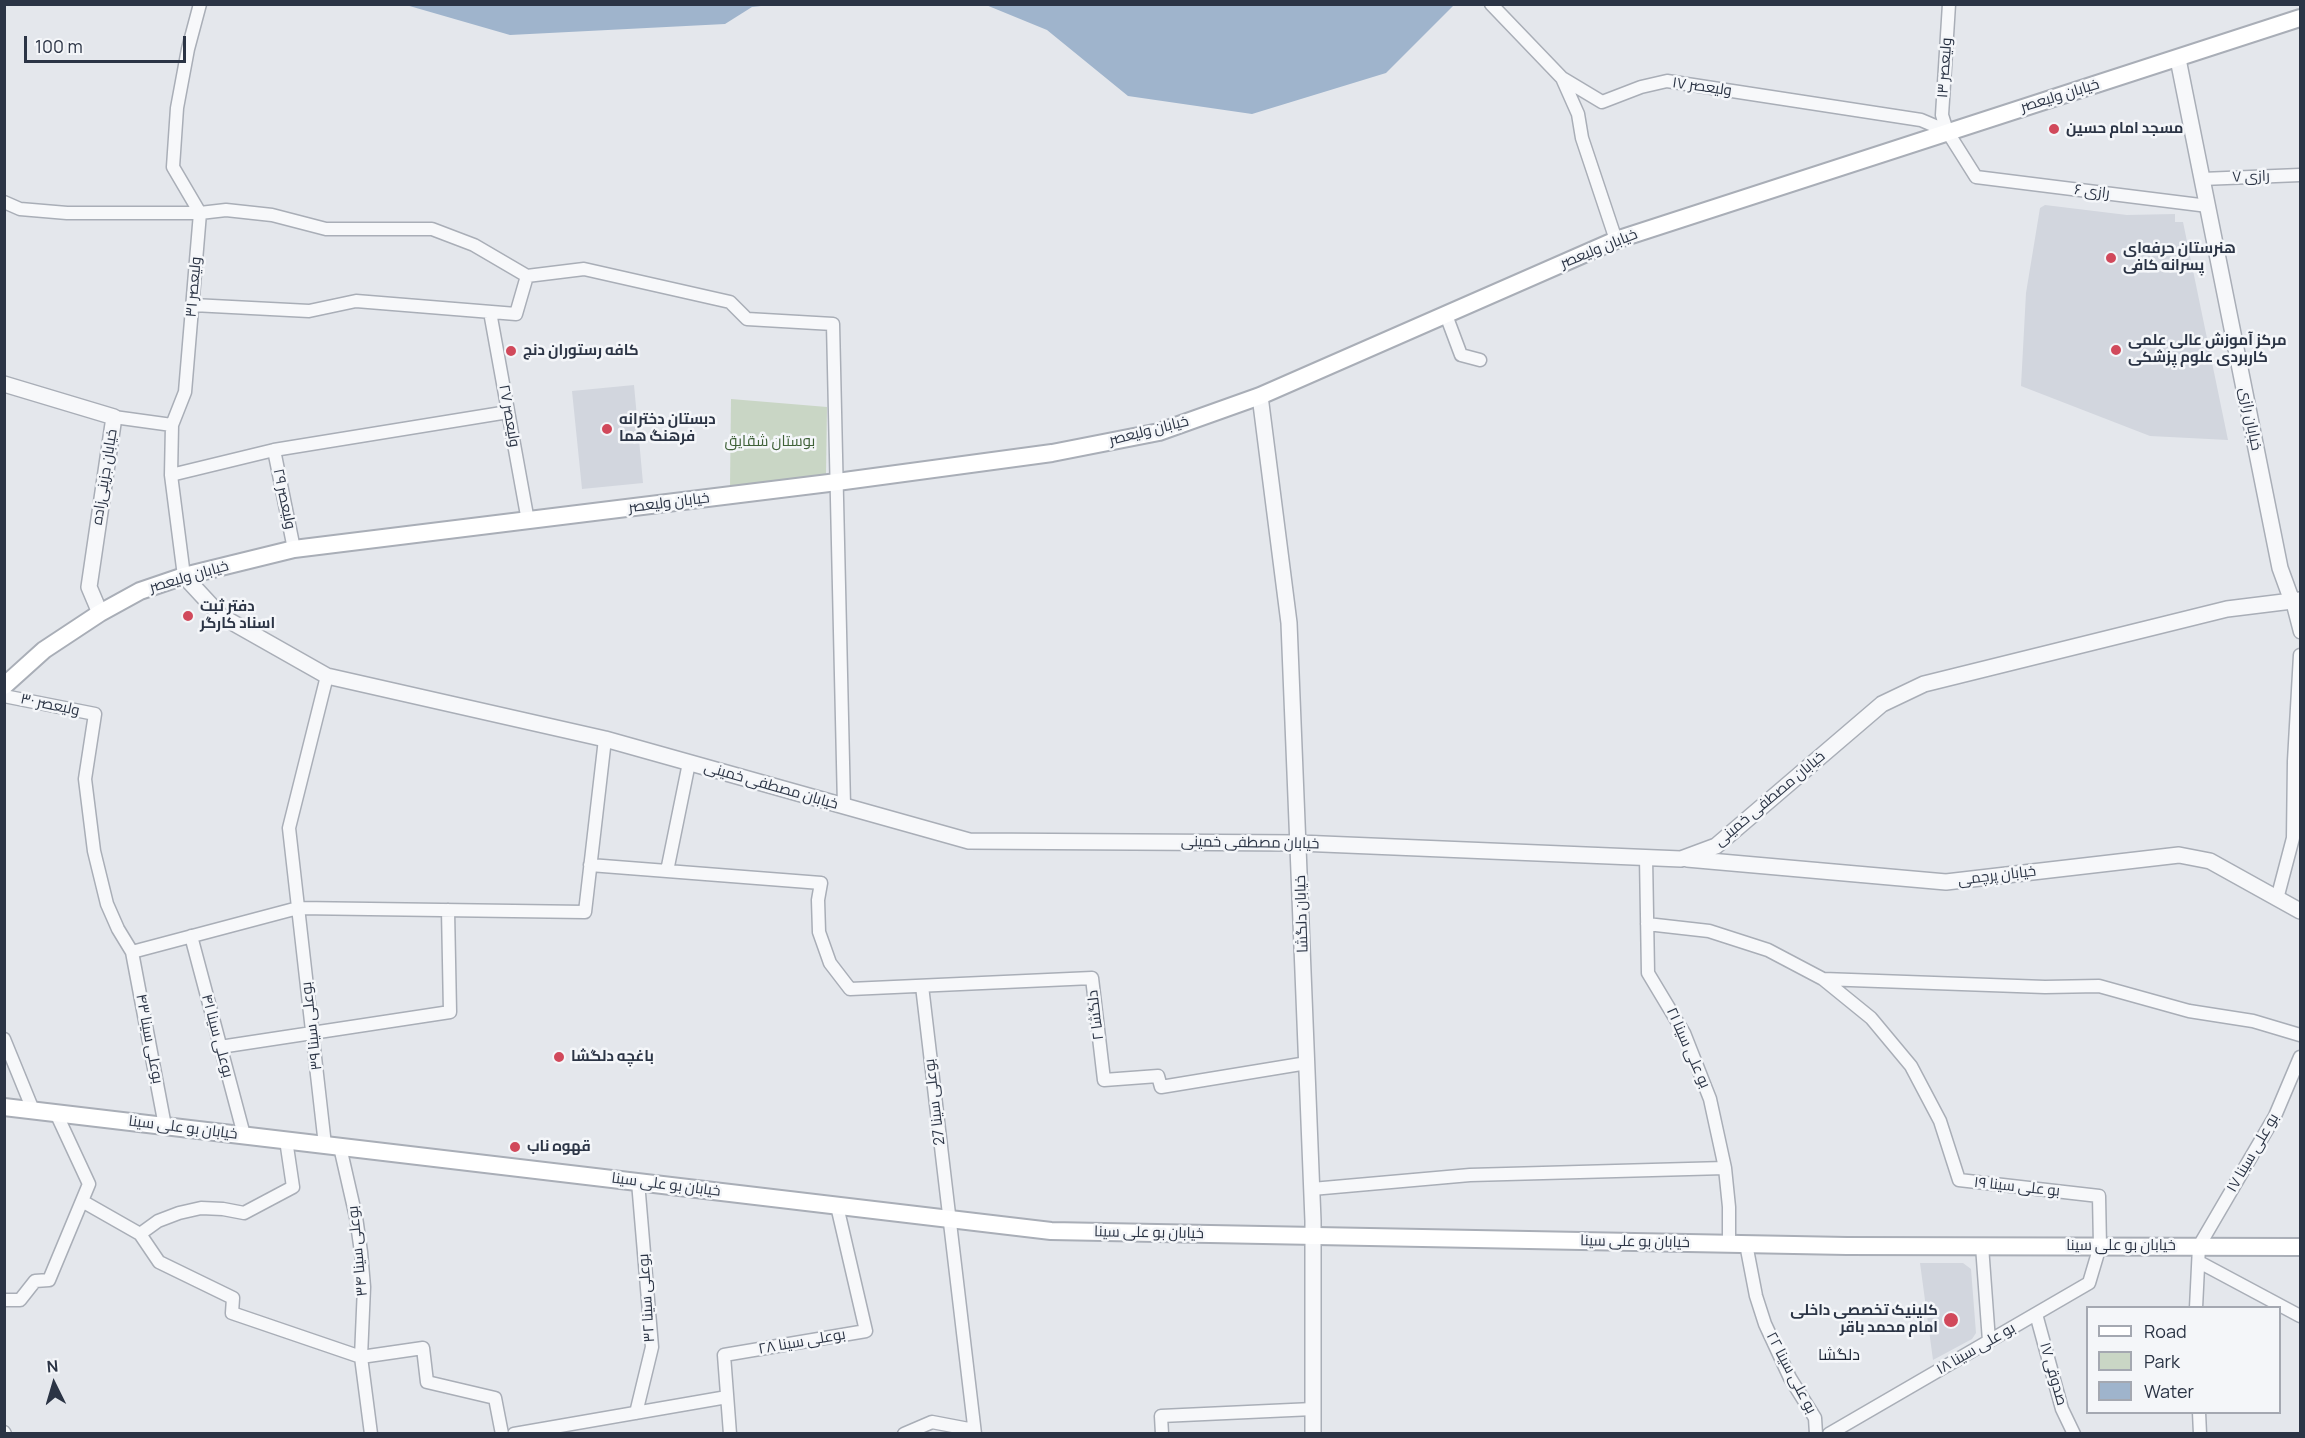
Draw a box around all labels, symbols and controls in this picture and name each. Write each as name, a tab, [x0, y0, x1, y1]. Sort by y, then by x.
scale bar	[27, 24, 189, 62]
text: 100 m	[35, 34, 83, 58]
street label: ولیعصر ۱۳	[1934, 37, 1956, 99]
street label: ولیعصر ۱۷	[1671, 74, 1733, 100]
street label: خیابان ولیعصر	[2018, 75, 2102, 117]
place label: مسجد امام حسین	[2066, 120, 2183, 138]
marker: مسجد امام حسین	[2047, 122, 2061, 136]
street label: رازی ۷	[2232, 167, 2270, 187]
street label: رازی ۶	[2073, 181, 2111, 203]
street label: خیابان ولیعصر	[1558, 225, 1640, 273]
place label: هنرستان حرفه‌ای پسرانه کافی	[2123, 240, 2236, 275]
marker: هنرستان حرفه‌ای پسرانه کافی	[2104, 251, 2118, 265]
street label: ولیعصر ۳۱	[182, 256, 206, 318]
place label: مرکز آموزش عالی علمی کاربردی علوم پزشکی	[2128, 332, 2287, 367]
place label: کافه رستوران دنج	[523, 342, 639, 360]
marker: مرکز آموزش عالی علمی کاربردی علوم پزشکی	[2109, 343, 2123, 357]
marker: کافه رستوران دنج	[504, 344, 518, 358]
street label: ولیعصر ۲۷	[495, 383, 523, 449]
street label: خیابان رازی	[2235, 386, 2265, 452]
place label: دبستان دخترانه فرهنگ هما	[619, 411, 716, 446]
street label: خیابان ولیعصر	[1107, 412, 1191, 450]
marker: دبستان دخترانه فرهنگ هما	[600, 422, 614, 436]
street label: خیابان جزینی‌زاده	[89, 428, 121, 526]
park label: بوستان شقایق	[725, 433, 815, 451]
street label: ولیعصر ۲۹	[269, 467, 299, 531]
street label: خیابان ولیعصر	[627, 489, 711, 517]
street label: خیابان ولیعصر	[147, 557, 231, 597]
place label: دفتر ثبت اسناد کارگر	[200, 598, 275, 633]
marker: دفتر ثبت اسناد کارگر	[181, 609, 195, 623]
street label: ولیعصر ۳۰	[19, 690, 81, 720]
street label: خیابان مصطفی خمینی	[1711, 748, 1829, 850]
street label: خیابان مصطفی خمینی	[702, 758, 840, 814]
street label: خیابان مصطفی خمینی	[1181, 833, 1319, 853]
street label: خیابان پرچمی	[1957, 862, 2037, 890]
street label: خیابان دلگشا	[1292, 875, 1312, 953]
street label: بوعلی سینا ۳۹	[298, 981, 326, 1071]
street label: دلگشا ۲	[1084, 989, 1108, 1041]
street label: بوعلی سینا ۴۱	[197, 992, 237, 1080]
street label: بوعلی سینا ۴۳	[131, 993, 167, 1085]
street label: بو علی سینا ۲۱	[1662, 1005, 1714, 1091]
place label: باغچه دلگشا	[571, 1048, 654, 1066]
marker: باغچه دلگشا	[552, 1050, 566, 1064]
street label: بوعلی سینا 27	[921, 1058, 949, 1146]
street label: بو علی سینا ۱۷	[2223, 1110, 2283, 1196]
street label: خیابان بو علی سینا	[127, 1112, 239, 1144]
place label: قهوه ناب	[527, 1138, 591, 1156]
marker: قهوه ناب	[508, 1140, 522, 1154]
street label: خیابان بو علی سینا	[610, 1169, 722, 1201]
street label: بو علی سینا ۱۹	[1973, 1174, 2061, 1200]
street label: بوعلی سینا ۳۴	[344, 1205, 372, 1297]
street label: خیابان بو علی سینا	[1094, 1223, 1204, 1243]
street label: خیابان بو علی سینا	[1580, 1232, 1690, 1252]
street label: خیابان بو علی سینا	[2066, 1237, 2176, 1255]
street label: بوعلی سینا ۳۲	[635, 1253, 659, 1343]
place label: کلینیک تخصصی داخلی امام محمد باقر	[1790, 1302, 1938, 1337]
legend	[2086, 1306, 2281, 1414]
marker: کلینیک تخصصی داخلی امام محمد باقر	[1942, 1311, 1960, 1329]
street label: بو علی سینا ۱۸	[1933, 1319, 2019, 1379]
text: Road	[2144, 1319, 2187, 1343]
street label: بوعلی سینا ۲۸	[757, 1325, 847, 1359]
street label: بو علی سینا ۲۲	[1762, 1329, 1820, 1417]
street label: صدوقی ۱۷	[2035, 1340, 2071, 1408]
district label: دلگشا	[1818, 1346, 1860, 1366]
text: Park	[2144, 1349, 2180, 1373]
north arrow	[24, 1354, 84, 1414]
text: N	[46, 1355, 59, 1378]
text: Water	[2144, 1379, 2194, 1403]

